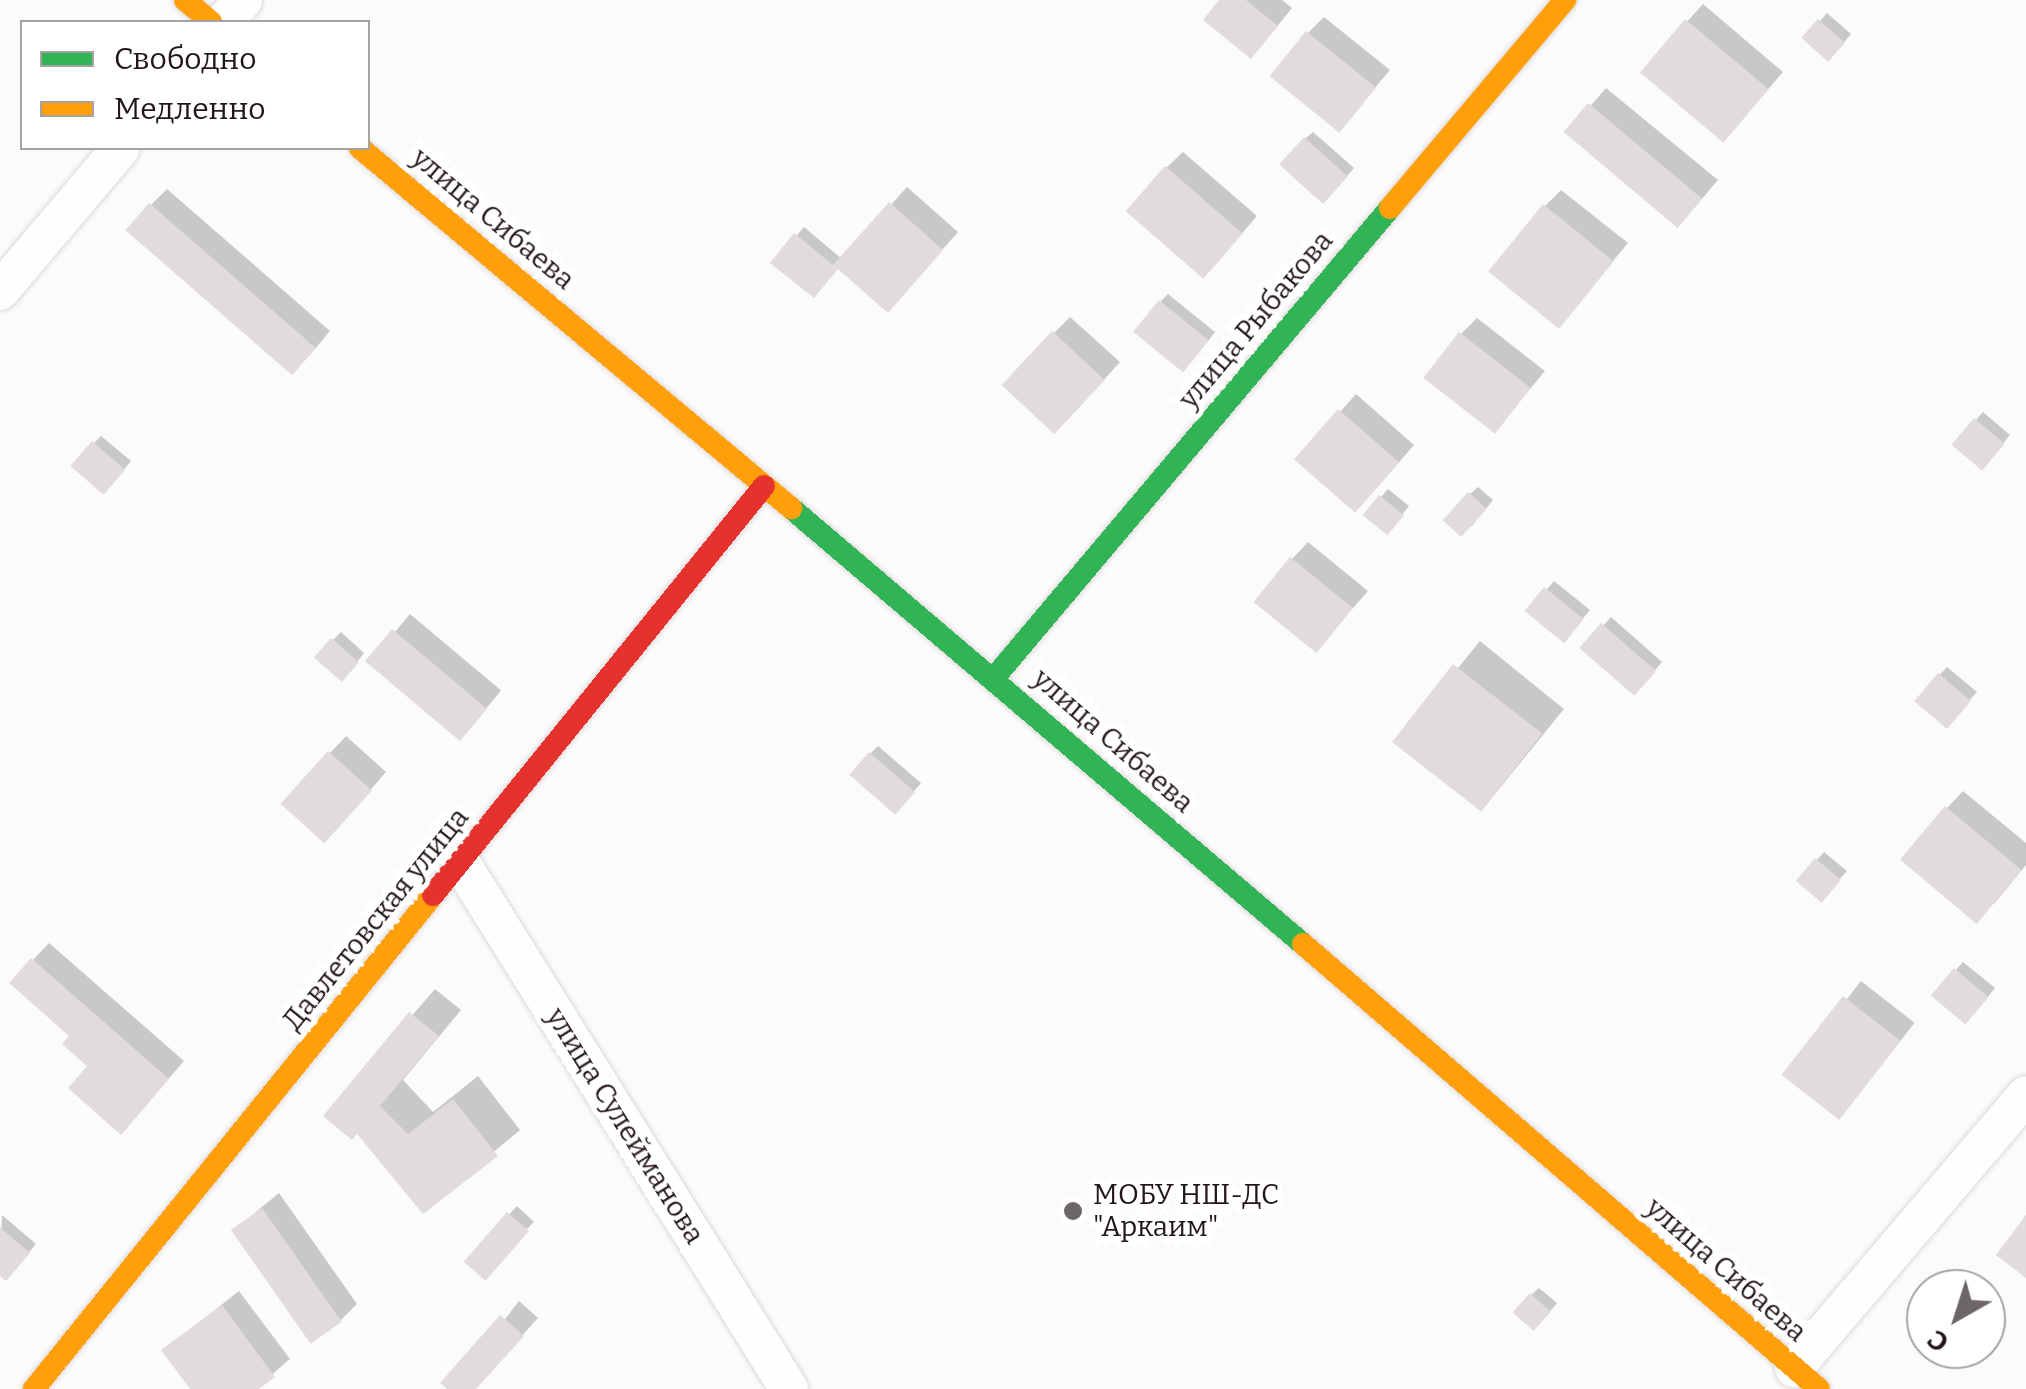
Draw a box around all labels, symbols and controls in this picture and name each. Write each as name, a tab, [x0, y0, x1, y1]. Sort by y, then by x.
legend	[20, 20, 370, 150]
text: Свободно	[114, 41, 256, 77]
text: Медленно	[114, 91, 266, 127]
street label: улица Сибаева	[405, 141, 581, 297]
street label: улица Рыбакова	[1172, 224, 1340, 416]
street label: улица Сибаева	[1026, 662, 1200, 820]
street label: Давлетовская улица	[276, 801, 476, 1037]
street label: улица Сулейманова	[539, 1002, 711, 1250]
place label: МОБУ НШ-ДС "Аркаим"	[1093, 1178, 1279, 1244]
street label: улица Сибаева	[1639, 1191, 1813, 1349]
marker: МОБУ НШ-ДС "Аркаим"	[1062, 1200, 1084, 1222]
north arrow	[1906, 1269, 2006, 1369]
text: С	[1921, 1323, 1955, 1360]

